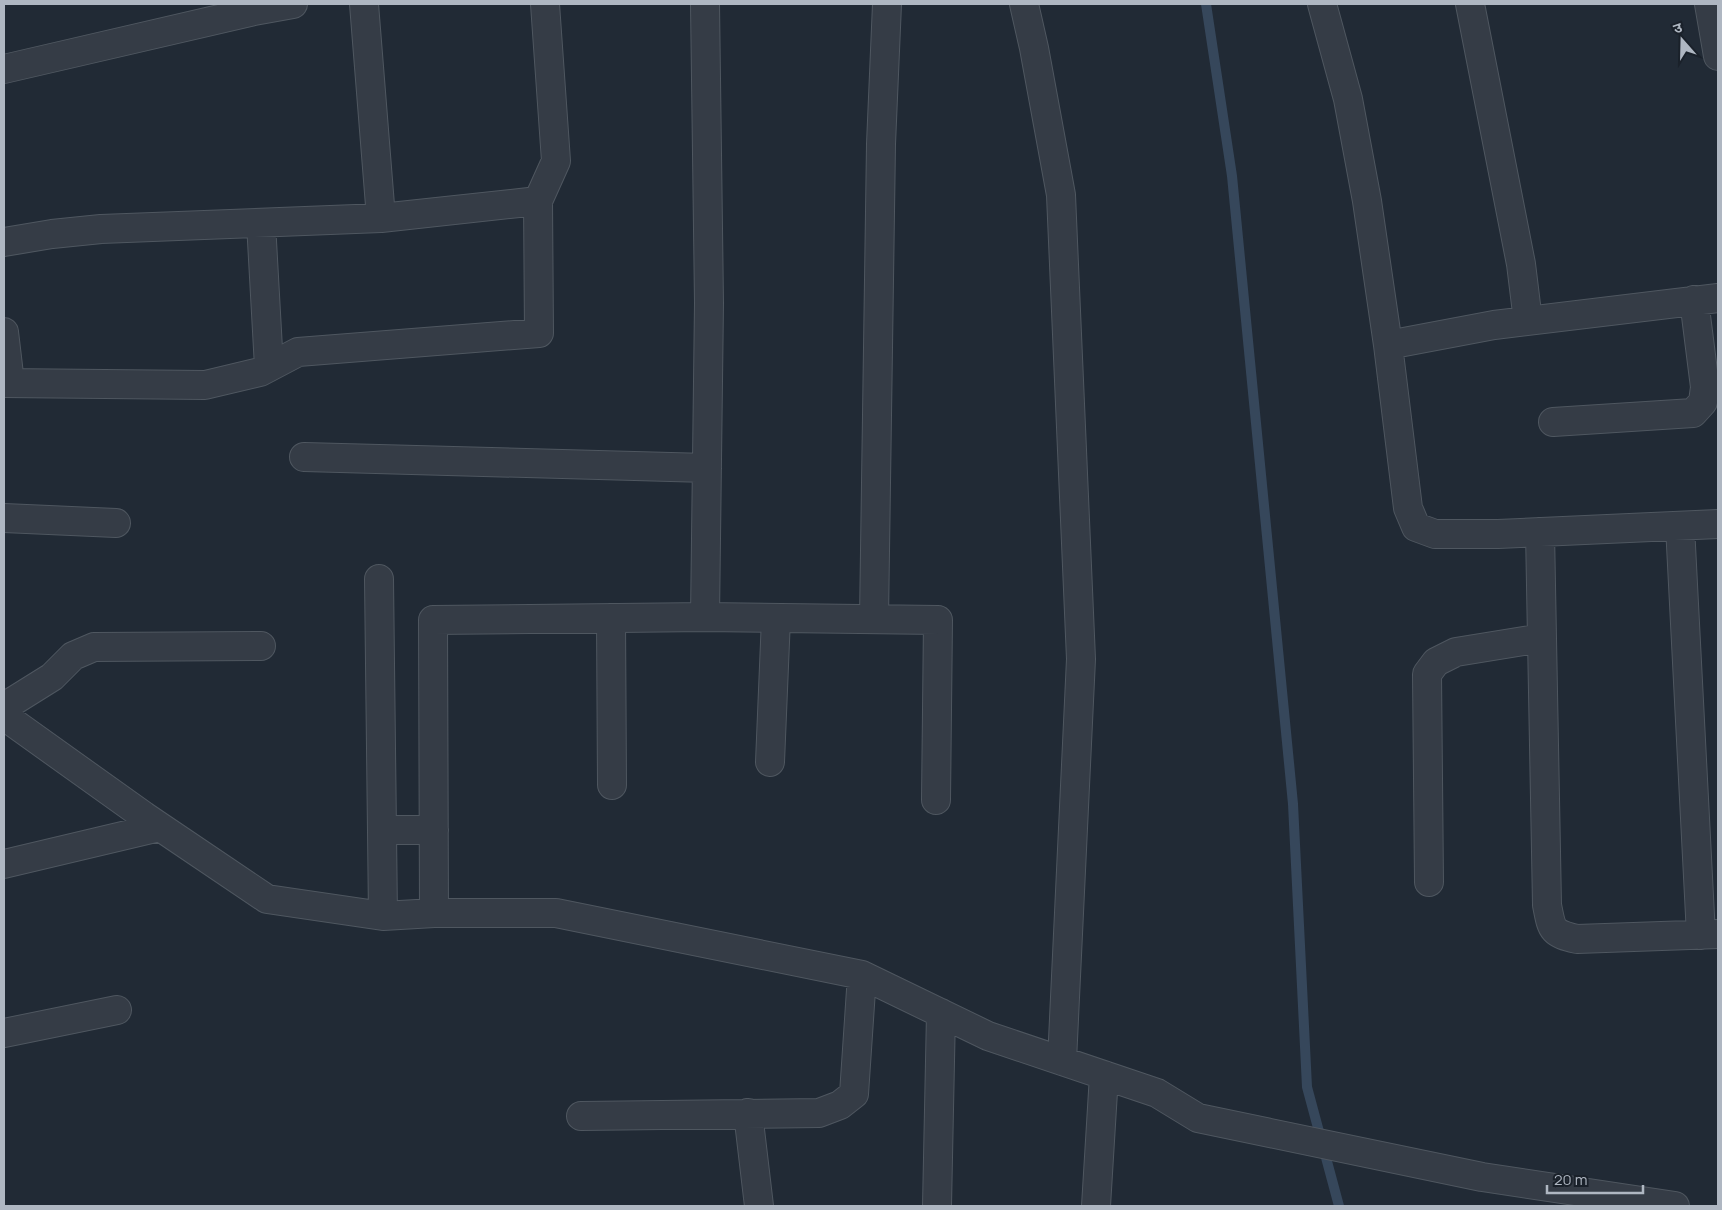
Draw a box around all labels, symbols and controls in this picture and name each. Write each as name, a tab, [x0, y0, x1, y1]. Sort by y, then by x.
north arrow	[1657, 15, 1707, 65]
text: उ	[1670, 17, 1685, 38]
scale bar	[1547, 1162, 1643, 1194]
text: 20 m	[1554, 1169, 1587, 1190]

